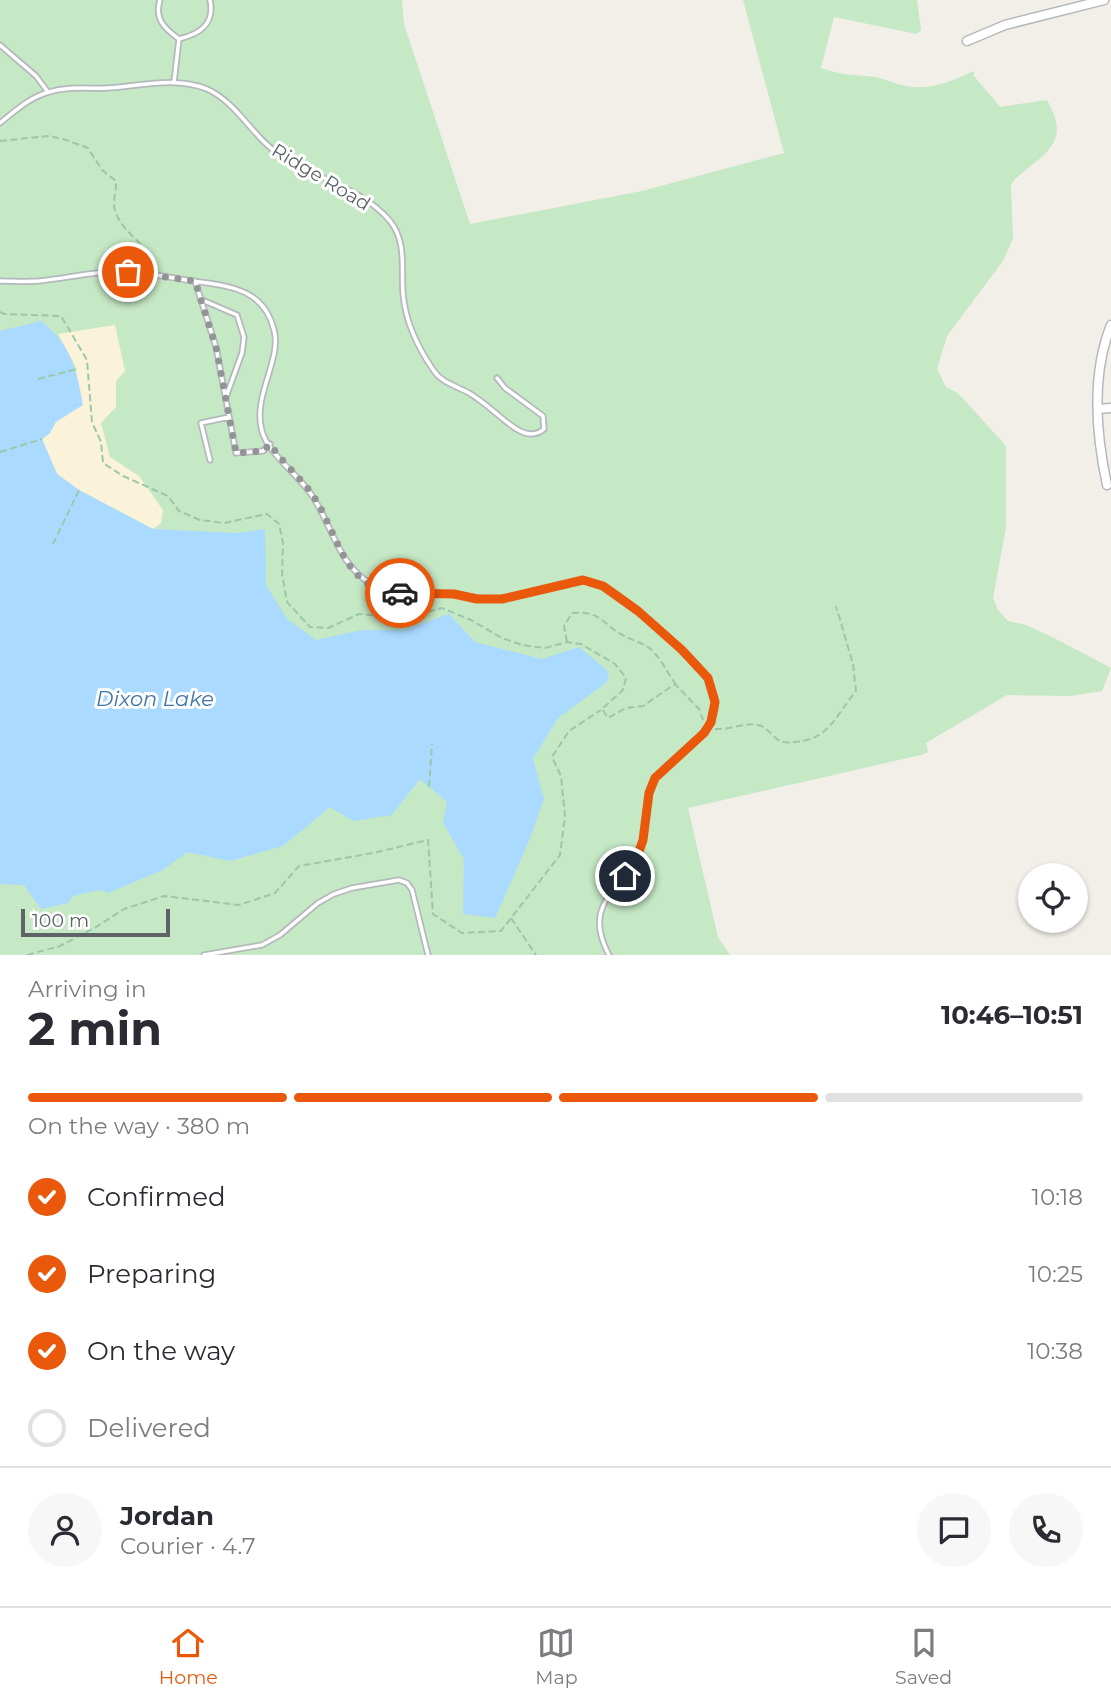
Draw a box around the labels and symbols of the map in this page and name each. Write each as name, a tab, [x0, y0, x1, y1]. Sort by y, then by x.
street label: Ridge Road	[268, 139, 374, 215]
pin	[98, 242, 158, 302]
courier	[365, 558, 435, 628]
water label: Dixon Lake	[96, 686, 214, 711]
pin	[595, 846, 655, 906]
scale bar	[21, 906, 170, 938]

